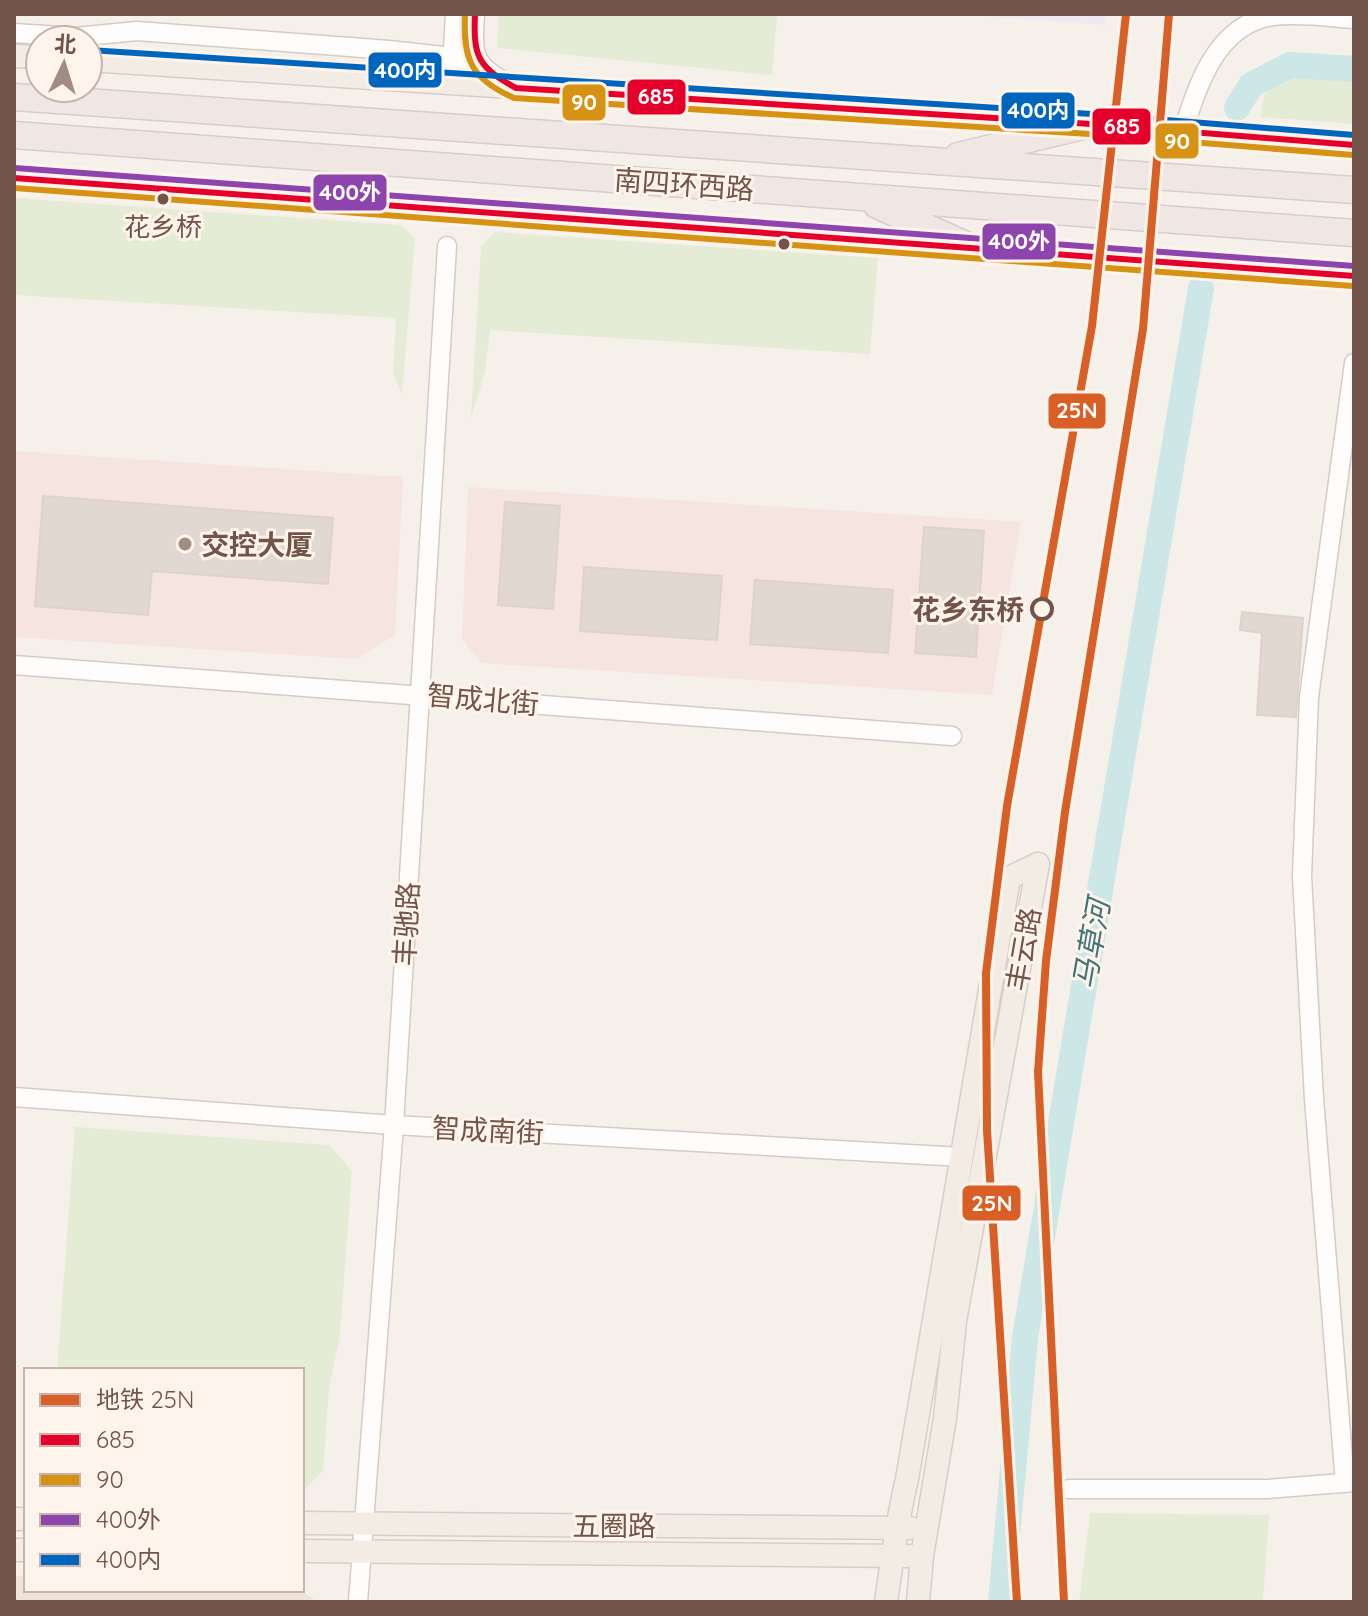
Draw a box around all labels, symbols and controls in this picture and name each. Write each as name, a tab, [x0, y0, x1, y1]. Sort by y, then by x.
north arrow	[24, 24, 104, 104]
text: 北	[53, 29, 77, 59]
line badge: 400内	[367, 51, 443, 89]
text: 400内	[374, 56, 436, 84]
line badge: 685	[626, 78, 687, 116]
text: 685	[638, 82, 674, 110]
line badge: 90	[561, 83, 607, 122]
text: 90	[571, 88, 597, 116]
line badge: 400内	[1000, 91, 1076, 130]
text: 400内	[1007, 96, 1069, 124]
line badge: 685	[1091, 107, 1152, 146]
text: 685	[1104, 112, 1140, 140]
line badge: 90	[1154, 122, 1200, 160]
text: 90	[1164, 127, 1190, 155]
street label: 南四环西路	[613, 162, 755, 206]
line badge: 400外	[312, 173, 388, 212]
text: 400外	[319, 178, 381, 206]
marker: 花乡桥	[155, 191, 171, 207]
place label: 花乡桥	[124, 210, 202, 243]
line badge: 400外	[981, 222, 1057, 261]
text: 400外	[988, 227, 1050, 255]
unlabelled marker	[776, 236, 792, 252]
line badge: 25N	[1047, 392, 1107, 430]
text: 25N	[1056, 396, 1098, 424]
place label: 交控大厦	[201, 527, 313, 562]
marker: 交控大厦	[176, 535, 194, 553]
place label: 花乡东桥	[912, 592, 1024, 627]
marker: 花乡东桥	[1031, 598, 1053, 620]
street label: 智成北街	[426, 677, 540, 721]
street label: 丰驰路	[386, 881, 426, 967]
water label: 马草河	[1064, 891, 1118, 992]
street label: 丰云路	[998, 905, 1048, 993]
street label: 智成南街	[431, 1110, 545, 1150]
line badge: 25N	[961, 1184, 1022, 1222]
text: 25N	[971, 1189, 1013, 1217]
legend	[24, 1368, 304, 1592]
text: 地铁 25N	[96, 1384, 194, 1414]
text: 685	[96, 1424, 135, 1454]
text: 90	[96, 1464, 124, 1494]
text: 400外	[96, 1504, 161, 1534]
street label: 五圈路	[572, 1508, 656, 1543]
text: 400内	[96, 1544, 161, 1574]

